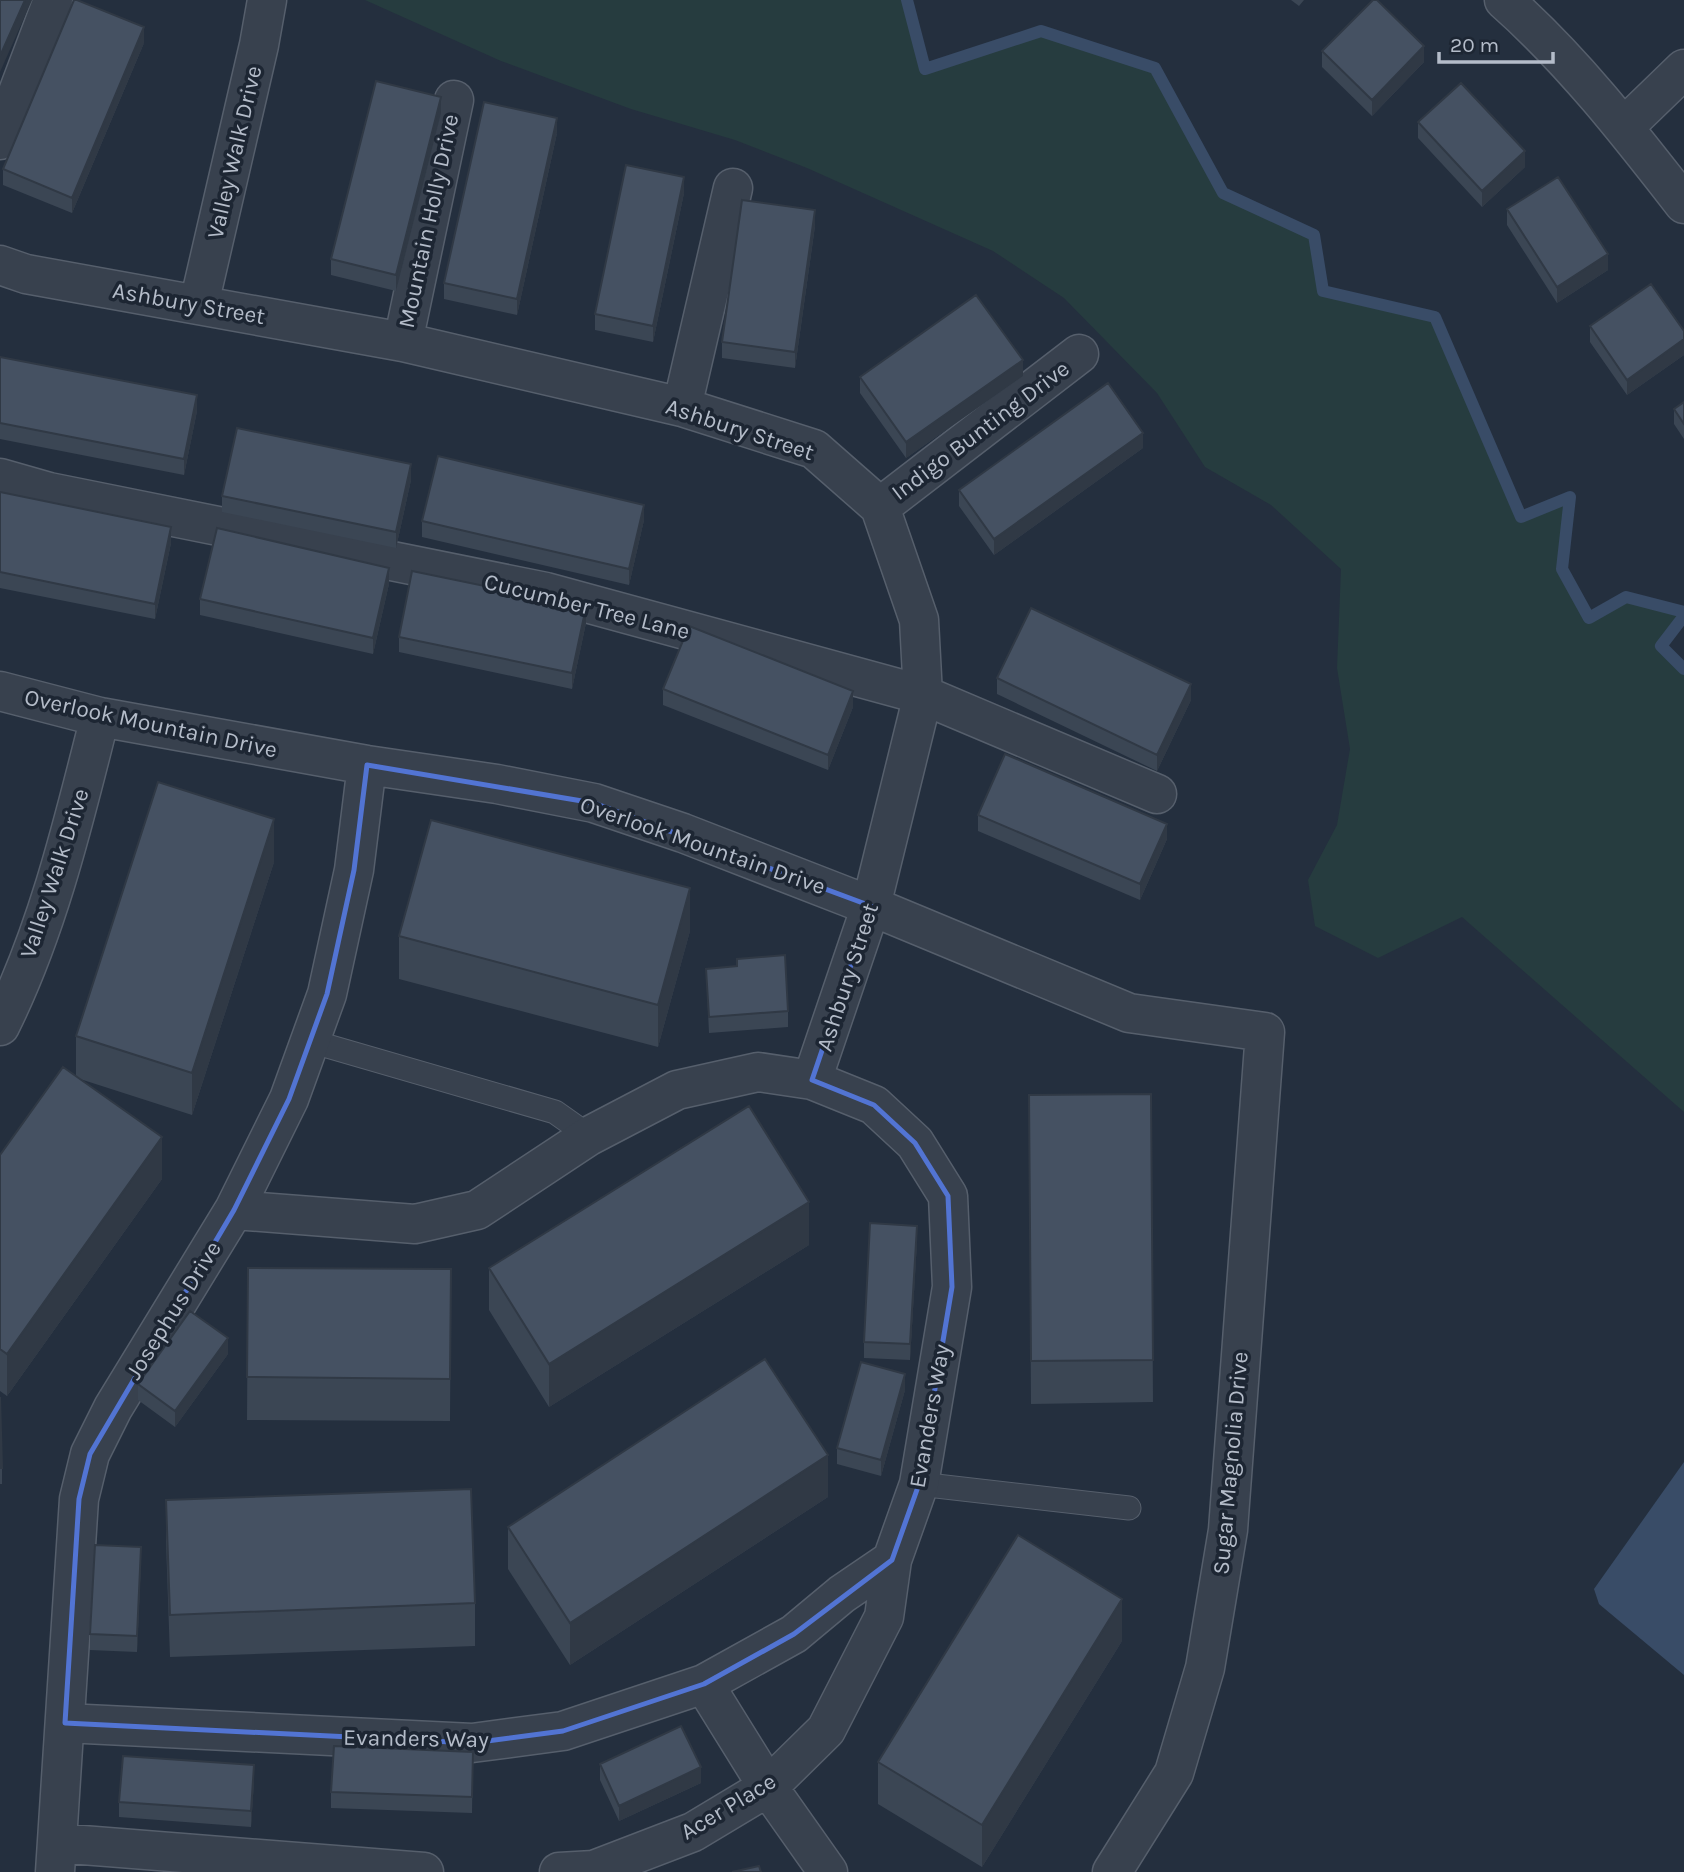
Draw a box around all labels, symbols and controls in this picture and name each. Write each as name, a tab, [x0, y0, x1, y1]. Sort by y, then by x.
scale bar	[1439, 21, 1553, 65]
text: 20 m	[1450, 33, 1499, 57]
street label: Valley Walk Drive	[201, 63, 268, 241]
street label: Mountain Holly Drive	[393, 112, 464, 331]
street label: Ashbury Street	[111, 277, 268, 330]
street label: Indigo Bunting Drive	[886, 355, 1074, 506]
street label: Ashbury Street	[662, 393, 818, 466]
street label: Cucumber Tree Lane	[481, 568, 692, 645]
street label: Overlook Mountain Drive	[22, 684, 280, 763]
street label: Valley Walk Drive	[14, 785, 95, 961]
street label: Overlook Mountain Drive	[577, 791, 829, 900]
street label: Ashbury Street	[811, 899, 884, 1055]
street label: Josephus Drive	[120, 1236, 227, 1385]
street label: Evanders Way	[904, 1342, 955, 1490]
street label: Sugar Magnolia Drive	[1207, 1350, 1254, 1576]
street label: Evanders Way	[343, 1724, 489, 1753]
street label: Acer Place	[676, 1768, 781, 1845]

